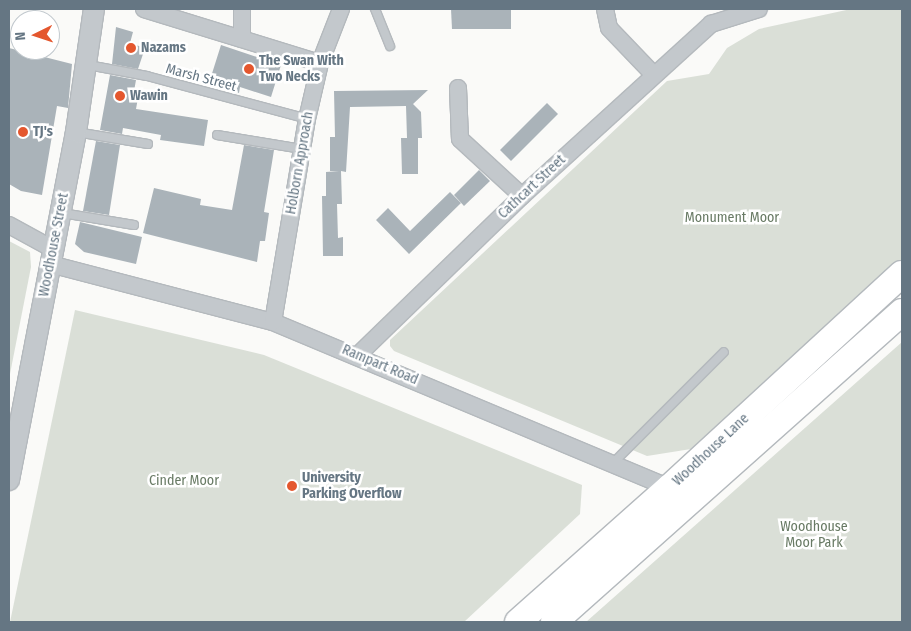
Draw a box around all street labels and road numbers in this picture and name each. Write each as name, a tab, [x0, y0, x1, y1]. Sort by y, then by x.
street label: Marsh Street	[164, 60, 238, 96]
street label: Holborn Approach	[283, 110, 317, 216]
street label: Cathcart Street	[495, 152, 569, 222]
street label: Woodhouse Street	[36, 192, 72, 298]
street label: Rampart Road	[339, 341, 421, 389]
street label: Woodhouse Lane	[669, 410, 753, 490]

